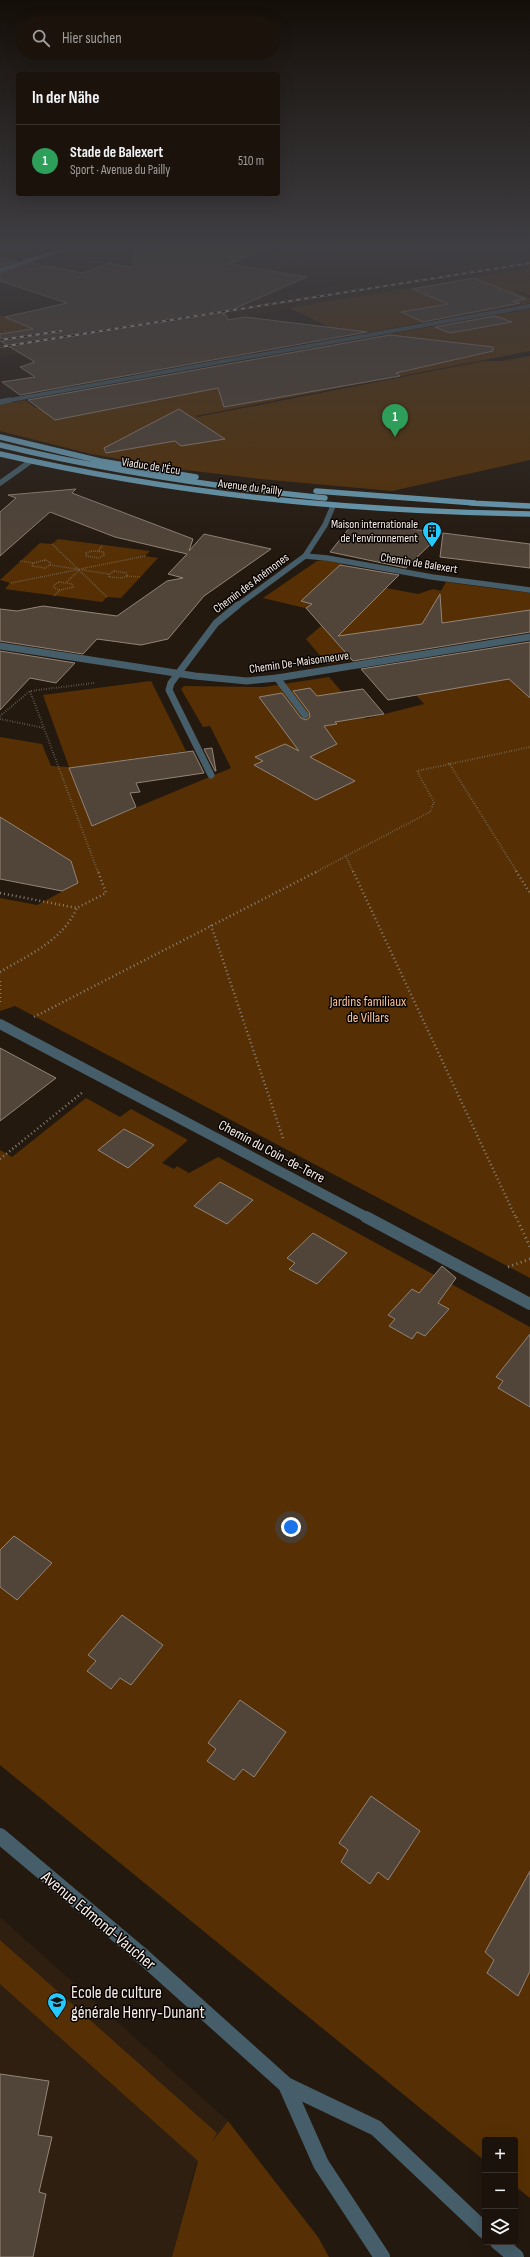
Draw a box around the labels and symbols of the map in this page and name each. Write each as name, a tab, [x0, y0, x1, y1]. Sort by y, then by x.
pin: 1	[382, 404, 408, 437]
street label: Viaduc de l'Écu	[120, 454, 181, 479]
street label: Avenue du Pailly	[216, 476, 283, 499]
place label: Maison internationale de l'environnement	[331, 517, 418, 546]
building icon: Maison internationale de l'environnement	[421, 520, 443, 548]
street label: Chemin des Anémones	[210, 550, 292, 617]
street label: Chemin de Balexert	[379, 550, 459, 577]
street label: Chemin De-Maisonneuve	[248, 648, 350, 677]
park label: Jardins familiaux de Villars	[329, 993, 407, 1026]
street label: Chemin du Coin-de-Terre	[216, 1116, 328, 1187]
your location	[281, 1517, 301, 1537]
street label: Avenue Edmond-Vaucher	[36, 1867, 160, 1974]
place label: Ecole de culture générale Henry-Dunant	[71, 1983, 205, 2023]
school or university icon: Ecole de culture générale Henry-Dunant	[46, 1991, 68, 2019]

